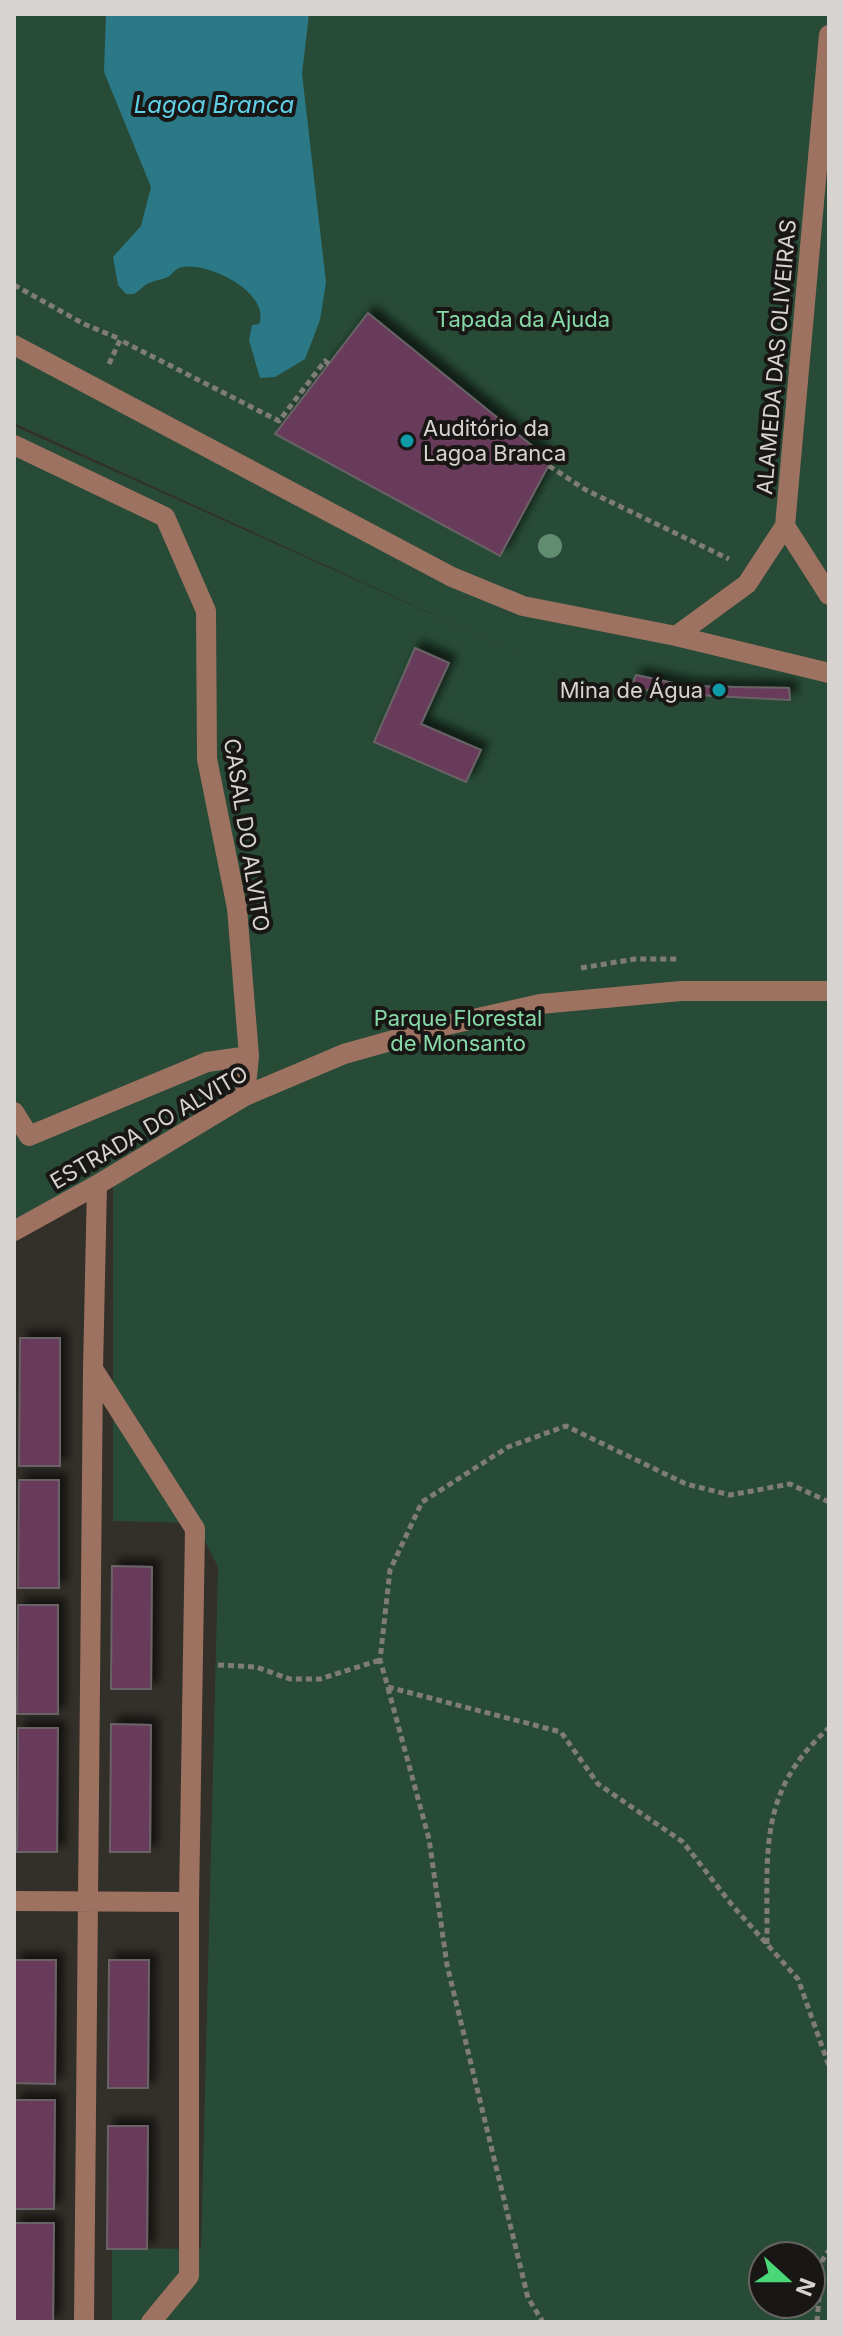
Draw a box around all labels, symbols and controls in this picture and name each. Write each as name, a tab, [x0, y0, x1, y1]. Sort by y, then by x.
water label: Lagoa Branca	[134, 90, 294, 119]
street label: ALAMEDA DAS OLIVEIRAS	[751, 218, 801, 496]
park label: Tapada da Ajuda	[436, 306, 610, 332]
place label: Auditório da Lagoa Branca	[423, 415, 566, 466]
marker: Auditório da Lagoa Branca	[398, 432, 416, 450]
place label: Mina de Água	[560, 677, 703, 703]
marker: Mina de Água	[710, 681, 728, 699]
street label: CASAL DO ALVITO	[219, 737, 275, 933]
park label: Parque Florestal de Monsanto	[374, 1005, 542, 1056]
street label: ESTRADA DO ALVITO	[46, 1060, 252, 1194]
north arrow	[747, 2240, 827, 2320]
text: N	[791, 2275, 821, 2300]

